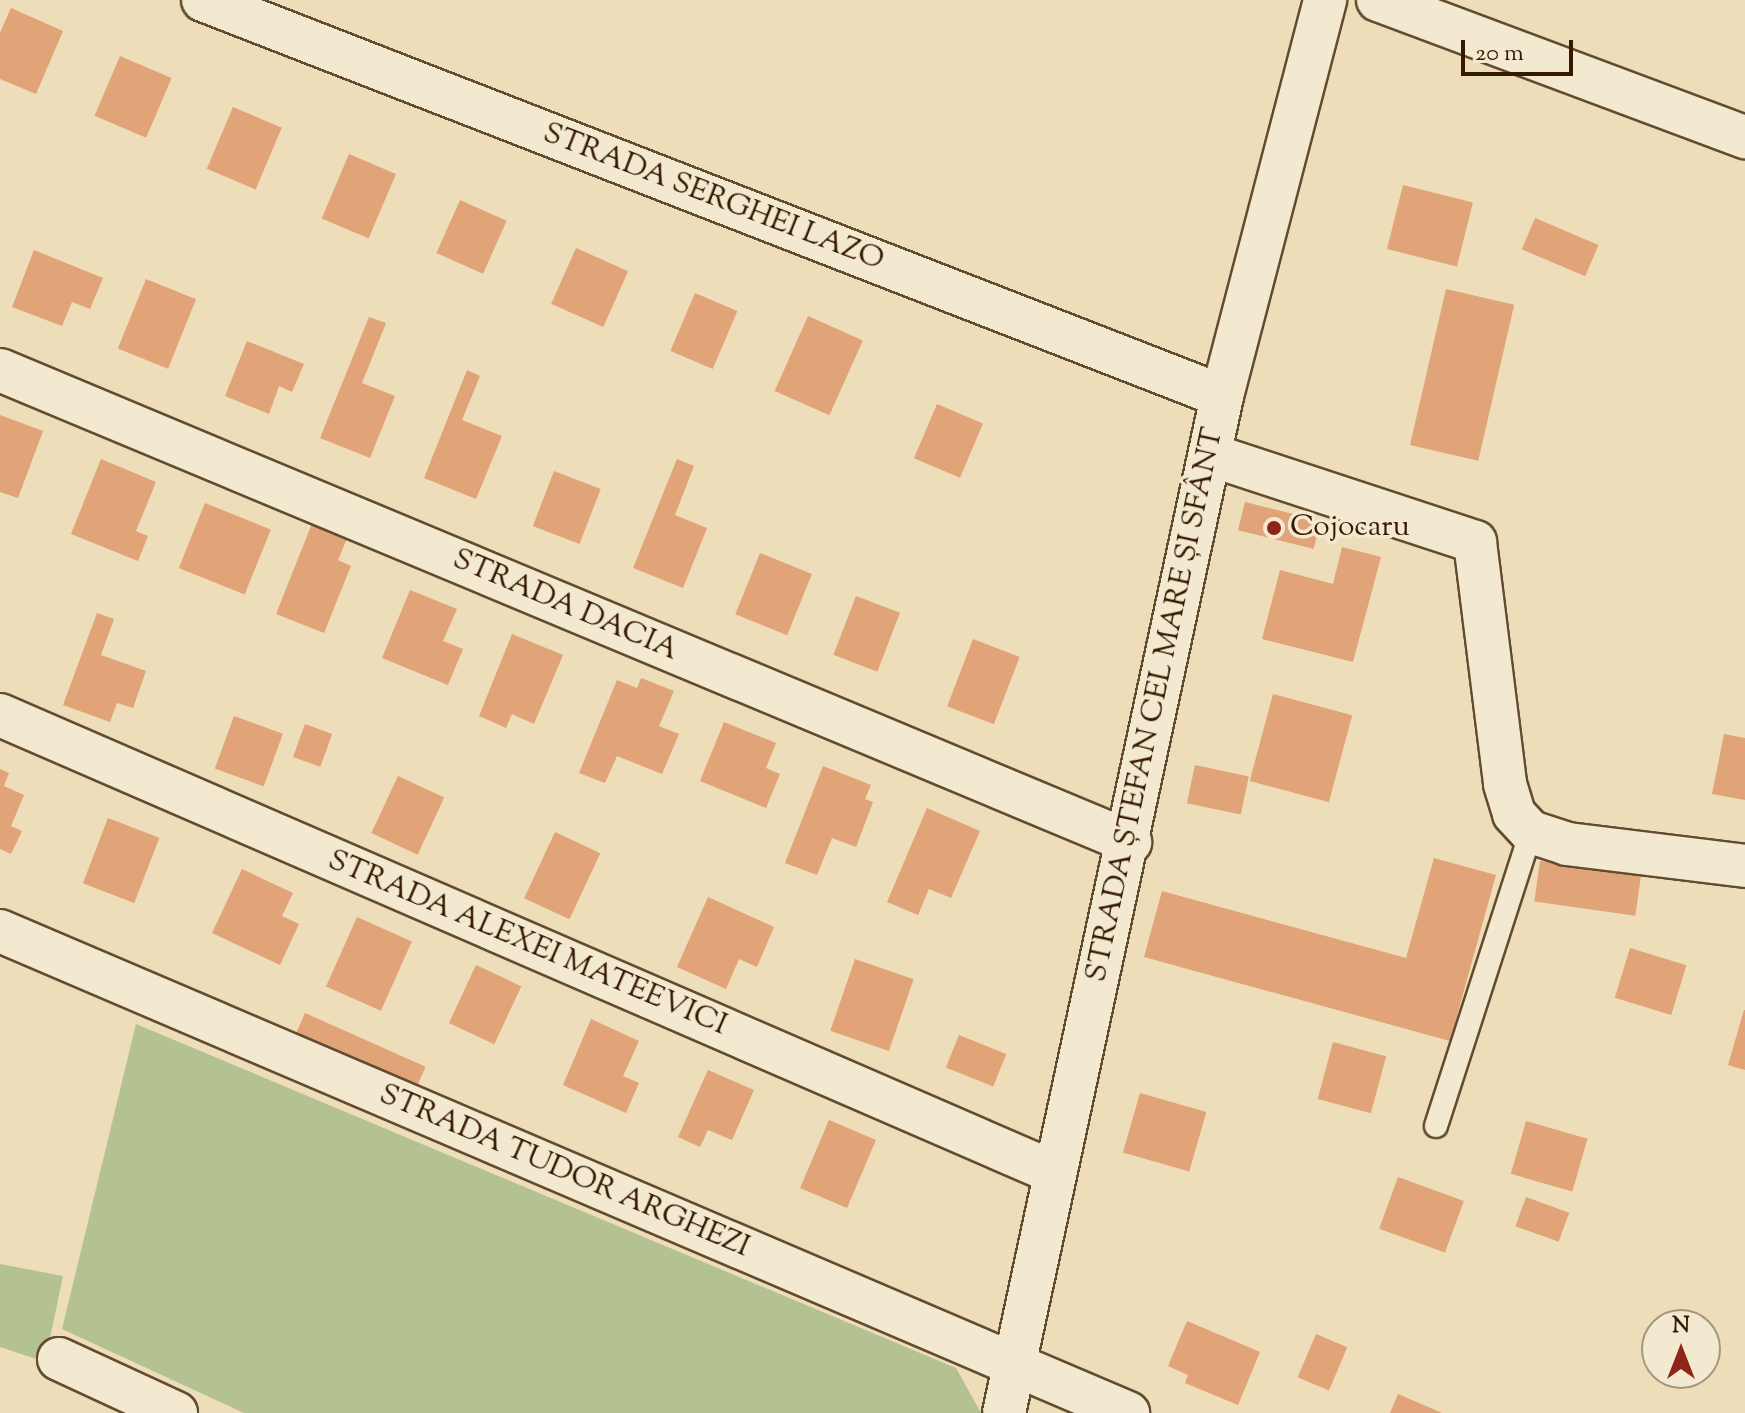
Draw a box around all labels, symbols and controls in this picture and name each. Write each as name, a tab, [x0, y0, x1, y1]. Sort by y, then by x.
scale bar	[1465, 24, 1577, 74]
text: 20 m	[1475, 37, 1524, 71]
street label: STRADA SERGHEI LAZO	[538, 116, 888, 280]
street label: STRADA ȘTEFAN CEL MARE ȘI SFÂNT	[1080, 425, 1232, 985]
place label: Cojocaru	[1290, 510, 1410, 546]
marker: Cojocaru	[1265, 519, 1283, 537]
street label: STRADA DACIA	[447, 542, 683, 670]
street label: STRADA ALEXEI MATEEVICI	[322, 843, 732, 1045]
street label: STRADA TUDOR ARGHEZI	[373, 1078, 755, 1266]
north arrow	[1641, 1309, 1721, 1389]
text: N	[1672, 1311, 1690, 1343]

